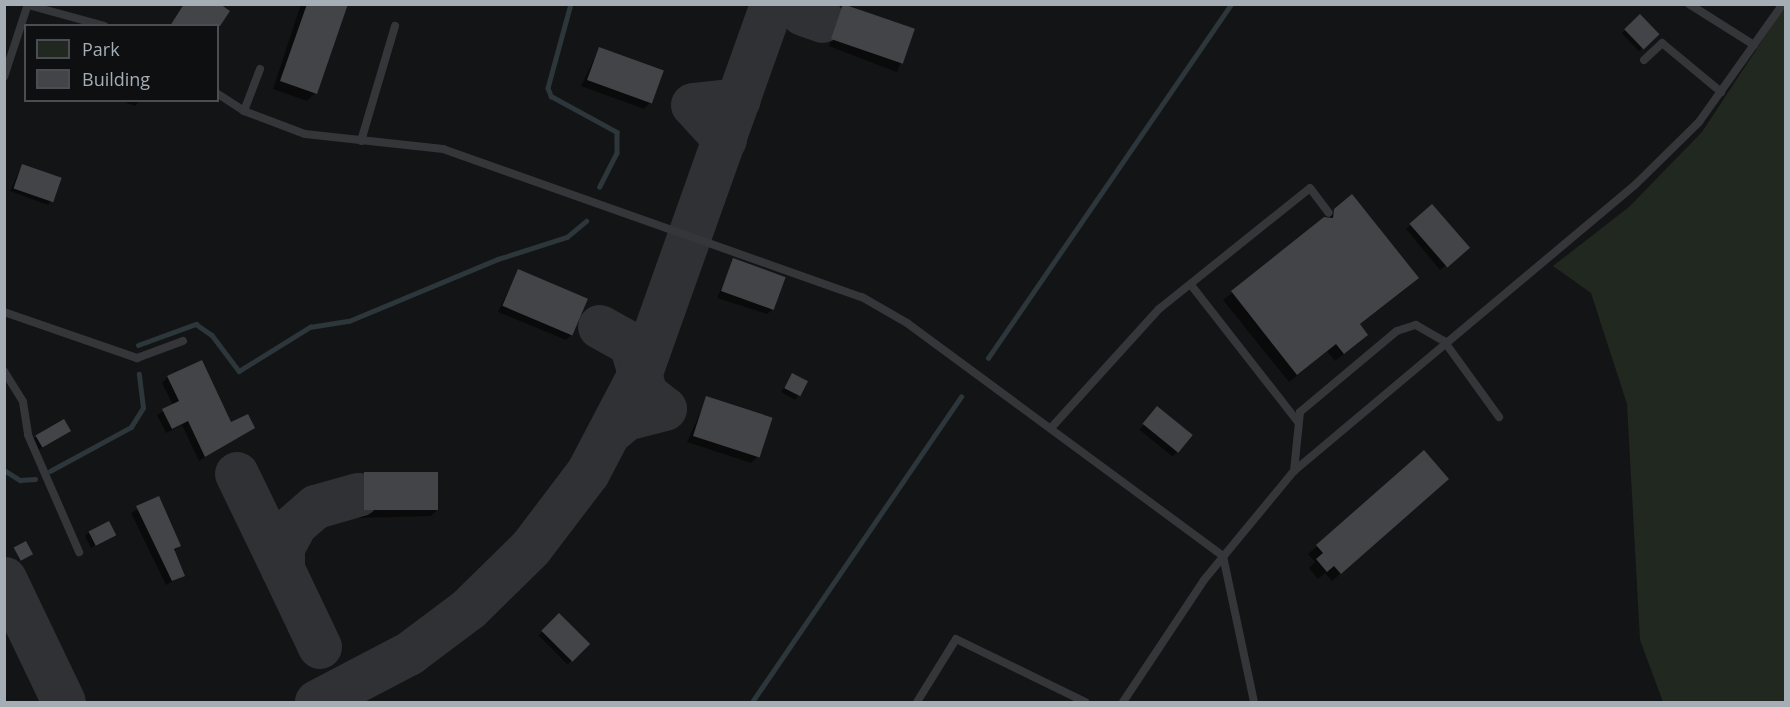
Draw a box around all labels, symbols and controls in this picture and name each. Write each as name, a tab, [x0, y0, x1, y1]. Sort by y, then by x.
legend	[24, 24, 219, 102]
text: Park	[82, 37, 120, 61]
text: Building	[82, 67, 150, 91]

